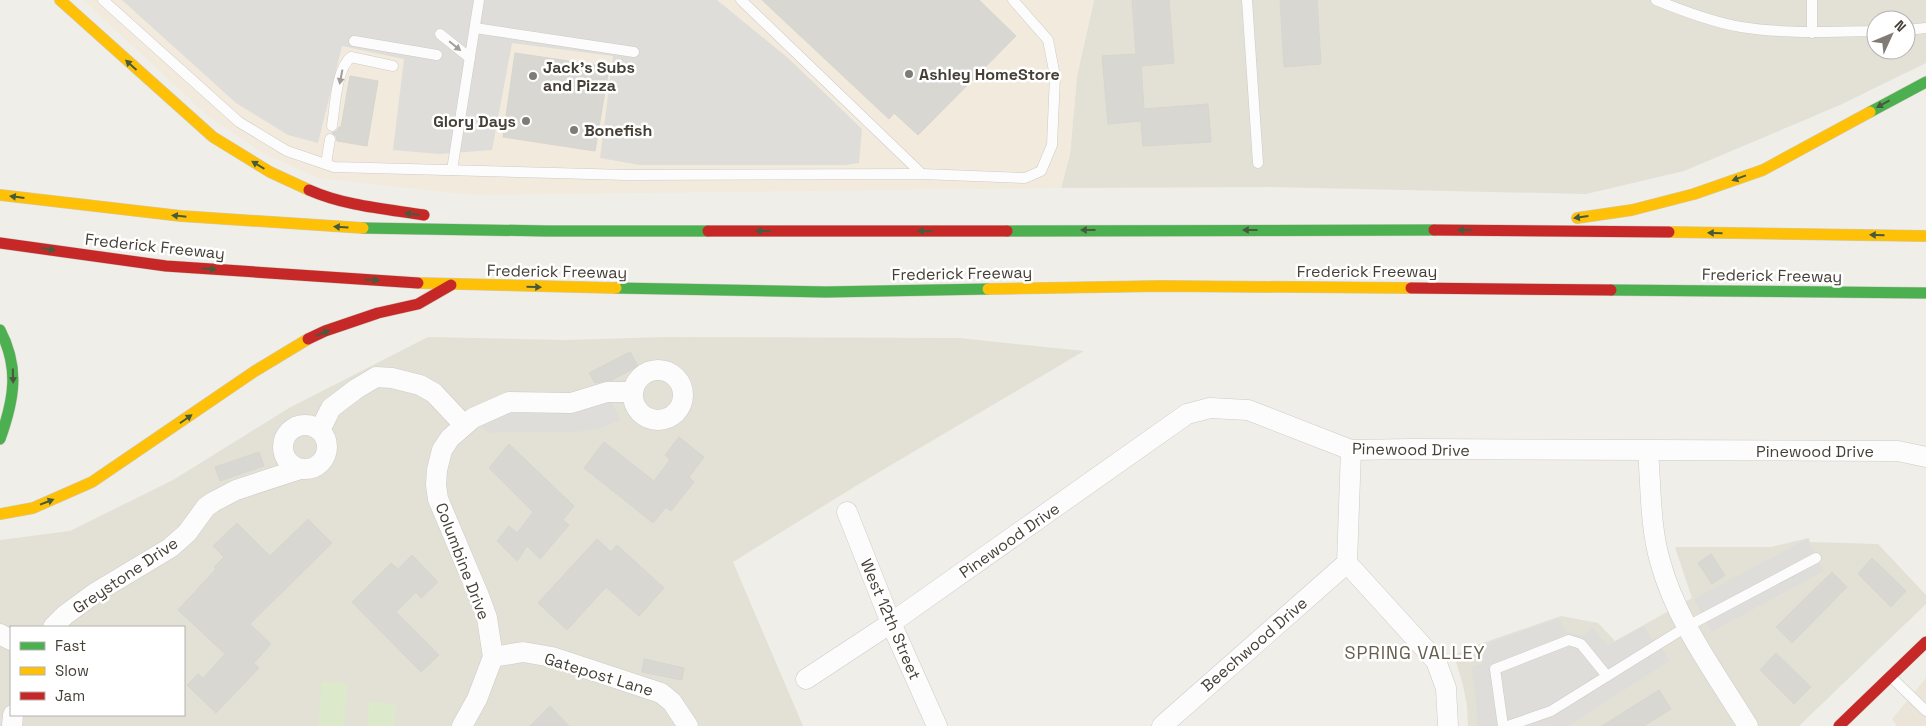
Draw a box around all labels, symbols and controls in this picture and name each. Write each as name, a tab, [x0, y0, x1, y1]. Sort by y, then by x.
north arrow	[1866, 10, 1916, 60]
text: N	[1891, 16, 1910, 36]
one-way arrow	[448, 41, 461, 52]
place label: Jack's Subs and Pizza	[543, 57, 635, 96]
one-way arrow	[126, 59, 138, 71]
place label: Ashley HomeStore	[919, 64, 1060, 85]
marker: Ashley HomeStore	[903, 68, 915, 80]
one-way arrow	[336, 69, 344, 85]
marker: Jack's Subs and Pizza	[527, 70, 539, 82]
one-way arrow	[1875, 100, 1890, 108]
place label: Glory Days	[433, 111, 516, 132]
marker: Glory Days	[520, 115, 532, 127]
place label: Bonefish	[584, 120, 652, 141]
marker: Bonefish	[568, 124, 580, 136]
one-way arrow	[252, 161, 265, 170]
one-way arrow	[1731, 175, 1746, 183]
one-way arrow	[9, 193, 25, 201]
one-way arrow	[404, 210, 420, 218]
one-way arrow	[171, 212, 187, 220]
one-way arrow	[1573, 214, 1589, 222]
one-way arrow	[333, 222, 349, 230]
one-way arrow	[1079, 226, 1095, 234]
one-way arrow	[1242, 226, 1258, 234]
one-way arrow	[1457, 226, 1473, 234]
one-way arrow	[754, 227, 770, 235]
one-way arrow	[917, 227, 933, 235]
street label: Frederick Freeway	[84, 229, 226, 264]
one-way arrow	[1707, 229, 1723, 237]
one-way arrow	[1869, 231, 1885, 239]
one-way arrow	[41, 246, 57, 254]
street label: Frederick Freeway	[487, 260, 627, 283]
street label: Frederick Freeway	[1297, 261, 1437, 282]
street label: Frederick Freeway	[892, 262, 1032, 285]
street label: Frederick Freeway	[1702, 264, 1842, 287]
one-way arrow	[202, 265, 218, 273]
one-way arrow	[364, 276, 380, 284]
one-way arrow	[526, 283, 542, 291]
one-way arrow	[316, 328, 330, 336]
one-way arrow	[9, 368, 17, 384]
one-way arrow	[179, 414, 193, 424]
street label: Pinewood Drive	[1352, 438, 1470, 461]
street label: Pinewood Drive	[1756, 441, 1874, 462]
one-way arrow	[40, 498, 55, 506]
street label: Pinewood Drive	[955, 498, 1064, 583]
street label: Columbine Drive	[431, 500, 494, 623]
street label: Greystone Drive	[69, 532, 182, 618]
street label: West 12th Street	[856, 555, 926, 683]
street label: Beechwood Drive	[1197, 592, 1312, 696]
legend	[10, 626, 185, 716]
text: Fast	[55, 636, 86, 655]
district label: SPRING VALLEY	[1344, 641, 1486, 664]
street label: Gatepost Lane	[542, 648, 656, 701]
text: Slow	[55, 661, 89, 680]
text: Jam	[55, 686, 85, 705]

